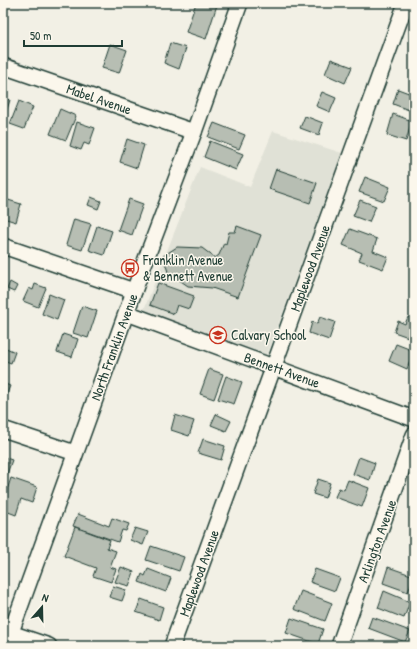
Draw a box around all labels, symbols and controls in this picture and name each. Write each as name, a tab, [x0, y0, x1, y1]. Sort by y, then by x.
scale bar	[24, 22, 122, 48]
text: 50 m	[30, 27, 51, 44]
street label: Mabel Avenue	[64, 79, 135, 119]
street label: Maplewood Avenue	[285, 221, 335, 314]
place label: Franklin Avenue & Bennett Avenue	[142, 250, 233, 285]
bus stop icon: Franklin Avenue & Bennett Avenue	[120, 258, 140, 278]
street label: North Franklin Avenue	[85, 290, 142, 403]
school or university icon: Calvary School	[208, 325, 228, 345]
place label: Calvary School	[231, 325, 307, 345]
street label: Bennett Avenue	[242, 347, 323, 392]
street label: Arlington Avenue	[353, 496, 401, 585]
street label: Maplewood Avenue	[174, 526, 224, 619]
north arrow	[22, 587, 62, 627]
text: N	[40, 590, 51, 605]

